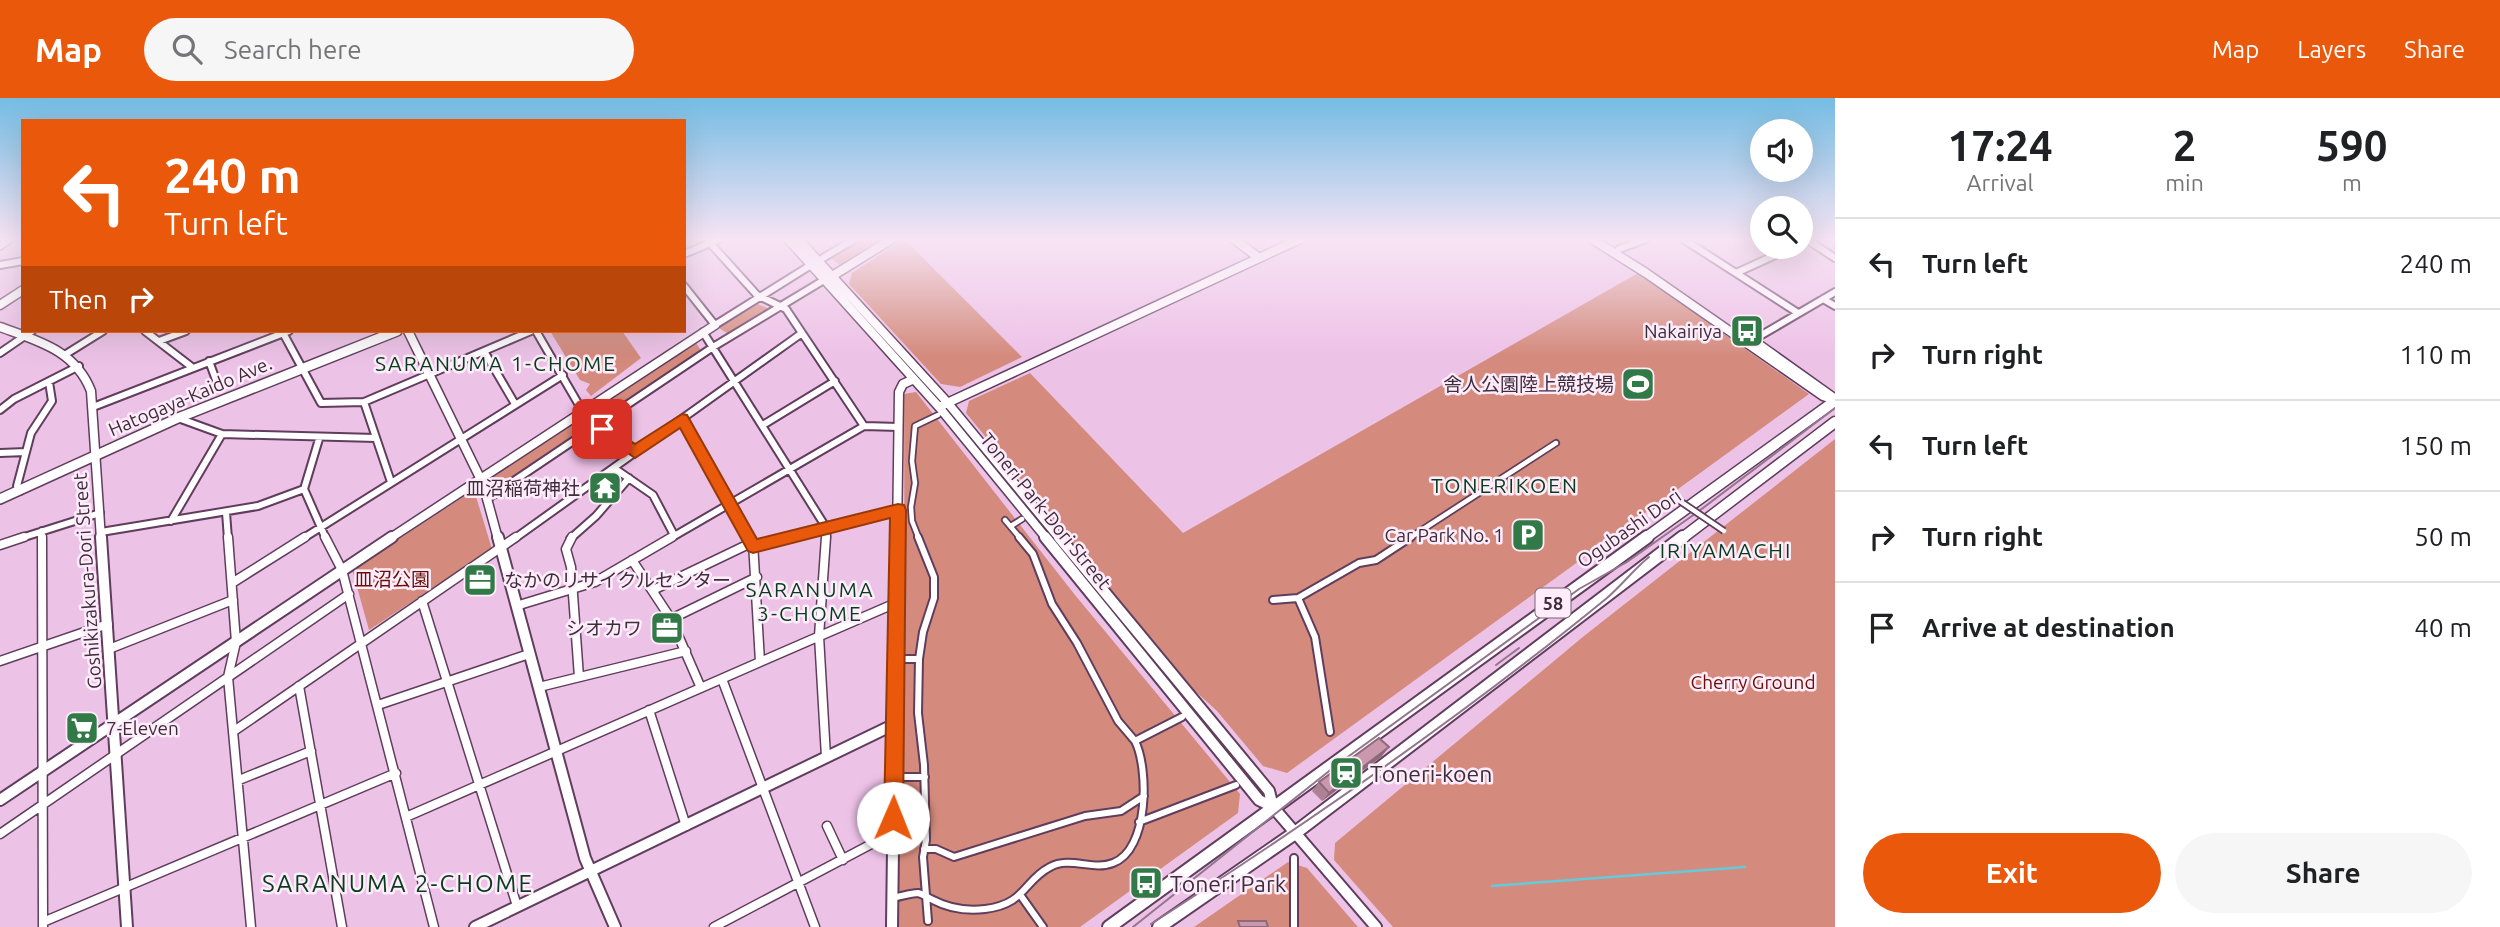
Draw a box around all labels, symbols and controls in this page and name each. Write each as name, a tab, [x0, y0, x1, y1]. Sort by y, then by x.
search box	[144, 18, 634, 81]
icon: search	[168, 30, 206, 68]
text: Map	[35, 31, 102, 68]
text: Search here	[224, 35, 362, 64]
text: Map	[2212, 36, 2259, 63]
text: Layers	[2297, 36, 2366, 63]
text: Share	[2404, 36, 2465, 63]
map controls	[1750, 119, 1813, 259]
button: sound	[1750, 119, 1813, 182]
text: 17:24	[1948, 122, 2053, 169]
text: 2	[2173, 122, 2196, 169]
text: 590	[2316, 122, 2387, 169]
icon: left	[49, 147, 140, 238]
text: 240 m	[164, 147, 301, 202]
text: Arrival	[1967, 170, 2034, 195]
text: min	[2165, 170, 2204, 195]
text: m	[2342, 170, 2362, 195]
button: search	[1750, 196, 1813, 259]
text: Turn left	[164, 205, 288, 241]
icon: left	[1863, 245, 1901, 283]
text: Turn left	[1922, 249, 2028, 278]
text: 240 m	[2400, 249, 2472, 278]
icon: right	[122, 280, 160, 318]
text: Then	[49, 285, 108, 314]
bus stop icon: Nakairiya	[1728, 312, 1766, 350]
place label: Nakairiya	[1644, 320, 1722, 342]
icon: right	[1863, 336, 1901, 374]
text: Turn right	[1922, 340, 2043, 369]
text: 110 m	[2400, 340, 2472, 369]
district label: SARANUMA 1-CHOME	[375, 351, 617, 375]
street label: Hatogaya-Kaido Ave.	[105, 352, 275, 440]
sports icon: 舎人公園陸上競技場	[1619, 365, 1657, 403]
place label: 舎人公園陸上競技場	[1443, 373, 1614, 395]
pin	[572, 399, 632, 459]
icon: arrive	[583, 410, 621, 448]
icon: left	[1863, 427, 1901, 465]
street label: Toneri Park-Dori Street	[976, 428, 1116, 594]
text: Turn left	[1922, 431, 2028, 460]
text: 150 m	[2400, 431, 2472, 460]
temple icon: 皿沼稲荷神社	[586, 469, 624, 507]
street label: Goshikizakura-Dori Street	[68, 472, 106, 690]
district label: TONERIKOEN	[1431, 473, 1579, 497]
place label: 皿沼稲荷神社	[466, 477, 580, 499]
street label: Ogubashi Dori	[1573, 484, 1685, 572]
parking icon: Car Park No. 1	[1509, 516, 1547, 554]
icon: right	[1863, 518, 1901, 556]
text: Turn right	[1922, 522, 2043, 551]
text: 50 m	[2414, 522, 2472, 551]
place label: Car Park No. 1	[1385, 524, 1504, 546]
district label: IRIYAMACHI	[1660, 538, 1792, 562]
office icon: なかのリサイクルセンター	[461, 561, 499, 599]
park label: 皿沼公園	[354, 568, 430, 590]
place label: なかのリサイクルセンター	[504, 569, 731, 591]
district label: SARANUMA 3-CHOME	[745, 577, 875, 625]
road number: 58	[1536, 588, 1570, 618]
office icon: シオカワ	[648, 609, 686, 647]
icon: arrive	[1863, 609, 1901, 647]
text: Arrive at destination	[1922, 613, 2175, 642]
text: 40 m	[2414, 613, 2472, 642]
place label: シオカワ	[566, 617, 642, 639]
park label: Cherry Ground	[1690, 671, 1816, 693]
supermarket icon: 7-Eleven	[63, 709, 101, 747]
place label: 7-Eleven	[106, 717, 179, 739]
station icon: Toneri-koen	[1327, 754, 1365, 792]
place label: Toneri-koen	[1370, 761, 1492, 786]
position arrow	[856, 781, 930, 855]
button: Exit	[1863, 833, 2161, 913]
button: Share	[2175, 833, 2472, 913]
bus stop icon: Toneri Park	[1127, 864, 1165, 902]
district label: SARANUMA 2-CHOME	[262, 870, 534, 897]
place label: Toneri Park	[1170, 871, 1287, 896]

